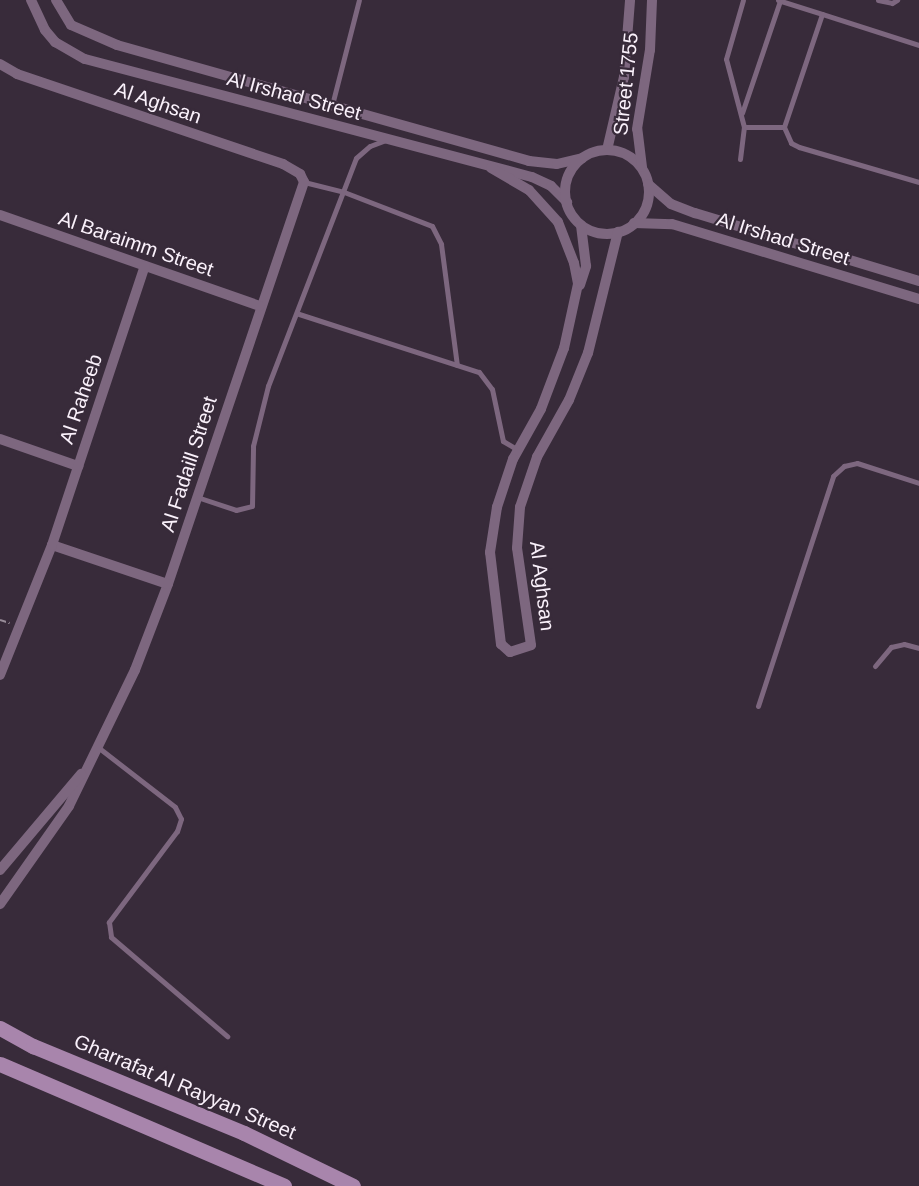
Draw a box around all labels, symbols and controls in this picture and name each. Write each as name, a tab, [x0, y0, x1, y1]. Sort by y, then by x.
street label: Street 1755	[609, 31, 643, 137]
street label: Al Irshad Street	[224, 67, 364, 125]
street label: Al Aghsan	[111, 77, 205, 129]
street label: Al Baraimm Street	[55, 206, 217, 282]
street label: Al Irshad Street	[714, 207, 852, 271]
street label: Al Raheeb	[54, 351, 108, 447]
street label: Al Fadaill Street	[156, 393, 222, 535]
street label: Al Aghsan	[525, 539, 559, 633]
street label: Gharrafat Al Rayyan Street	[70, 1029, 300, 1145]

